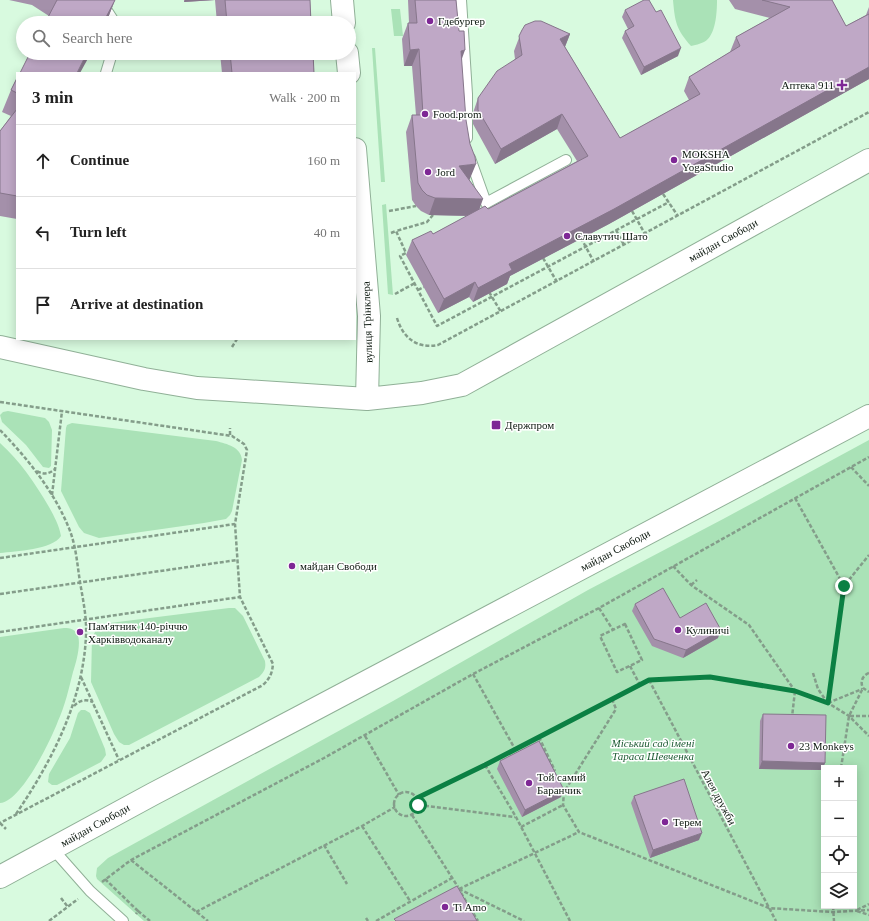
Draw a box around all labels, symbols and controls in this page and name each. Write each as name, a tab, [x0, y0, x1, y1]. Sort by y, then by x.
place label: Гдебургер	[438, 15, 485, 27]
search box	[16, 16, 356, 60]
marker: Гдебургер	[425, 16, 435, 26]
icon: search	[30, 27, 52, 49]
text: Search here	[62, 30, 132, 46]
place label: Аптека 911	[782, 79, 834, 91]
marker: Аптека 911	[837, 80, 847, 90]
text: 3 min	[32, 88, 73, 107]
text: Walk · 200 m	[269, 90, 340, 105]
place label: Food.prom	[433, 108, 482, 120]
marker: Food.prom	[420, 109, 430, 119]
place label: MOKSHA YogaStudio	[682, 148, 734, 173]
icon: ahead	[32, 150, 54, 172]
text: Continue	[70, 152, 129, 168]
text: 160 m	[307, 153, 340, 168]
marker: MOKSHA YogaStudio	[669, 155, 679, 165]
place label: Jord	[436, 166, 455, 178]
marker: Jord	[423, 167, 433, 177]
street label: майдан Свободи	[686, 216, 760, 264]
icon: left	[32, 222, 54, 244]
text: Turn left	[70, 224, 127, 240]
text: 40 m	[314, 225, 340, 240]
place label: Славутич Шато	[575, 230, 648, 242]
marker: Славутич Шато	[562, 231, 572, 241]
street label: вулиця Трінклера	[360, 281, 374, 363]
icon: arrive	[32, 294, 54, 316]
text: Arrive at destination	[70, 296, 203, 312]
marker: Держпром	[490, 419, 502, 431]
place label: Держпром	[505, 419, 554, 431]
street label: майдан Свободи	[578, 527, 652, 573]
place label: майдан Свободи	[300, 560, 377, 572]
marker: майдан Свободи	[287, 561, 297, 571]
route end	[835, 577, 853, 595]
place label: Пам'ятник 140-річчю Харківводоканалу	[88, 620, 188, 645]
place label: Кулиничі	[686, 624, 729, 636]
marker: Кулиничі	[673, 625, 683, 635]
marker: Пам'ятник 140-річчю Харківводоканалу	[75, 627, 85, 637]
park label: Міський сад імені Тараса Шевченка	[611, 737, 695, 762]
place label: 23 Monkeys	[799, 740, 854, 752]
marker: 23 Monkeys	[786, 741, 796, 751]
map controls	[821, 765, 857, 909]
button: +	[821, 765, 857, 801]
street label: Алея дружби	[699, 767, 739, 827]
place label: Той самий Баранчик	[537, 771, 586, 796]
marker: Той самий Баранчик	[524, 778, 534, 788]
route start	[409, 796, 427, 814]
street label: майдан Свободи	[58, 801, 132, 849]
button: −	[821, 801, 857, 837]
place label: Терем	[673, 816, 702, 828]
marker: Терем	[660, 817, 670, 827]
button: locate	[821, 837, 857, 873]
button: layers	[821, 873, 857, 909]
place label: Ti Amo	[453, 901, 487, 913]
marker: Ti Amo	[440, 902, 450, 912]

